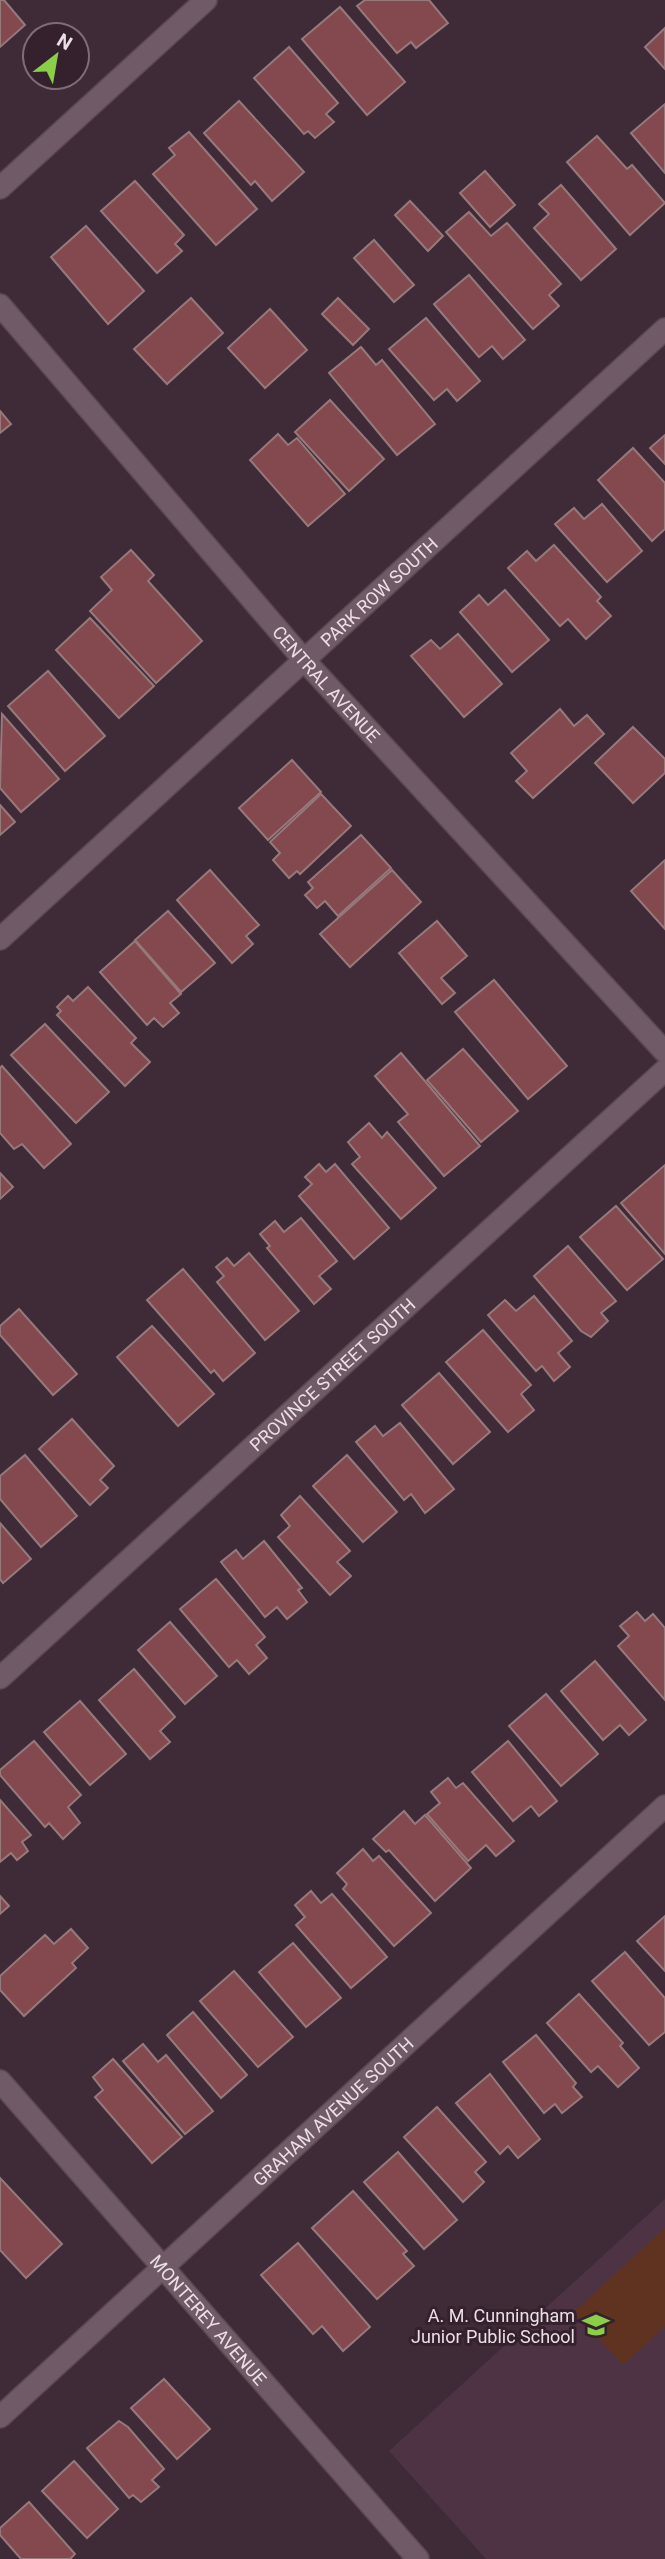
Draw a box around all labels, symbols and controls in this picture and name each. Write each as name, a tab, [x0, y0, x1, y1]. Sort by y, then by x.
north arrow	[21, 21, 91, 91]
text: N	[53, 29, 76, 55]
street label: PARK ROW SOUTH	[316, 533, 442, 650]
street label: CENTRAL AVENUE	[269, 621, 385, 746]
street label: PROVINCE STREET SOUTH	[245, 1294, 419, 1455]
street label: GRAHAM AVENUE SOUTH	[248, 2032, 417, 2190]
street label: MONTEREY AVENUE	[146, 2250, 271, 2389]
place label: A. M. Cunningham Junior Public School	[411, 2305, 575, 2347]
school or university icon: A. M. Cunningham Junior Public School	[581, 2310, 611, 2340]

